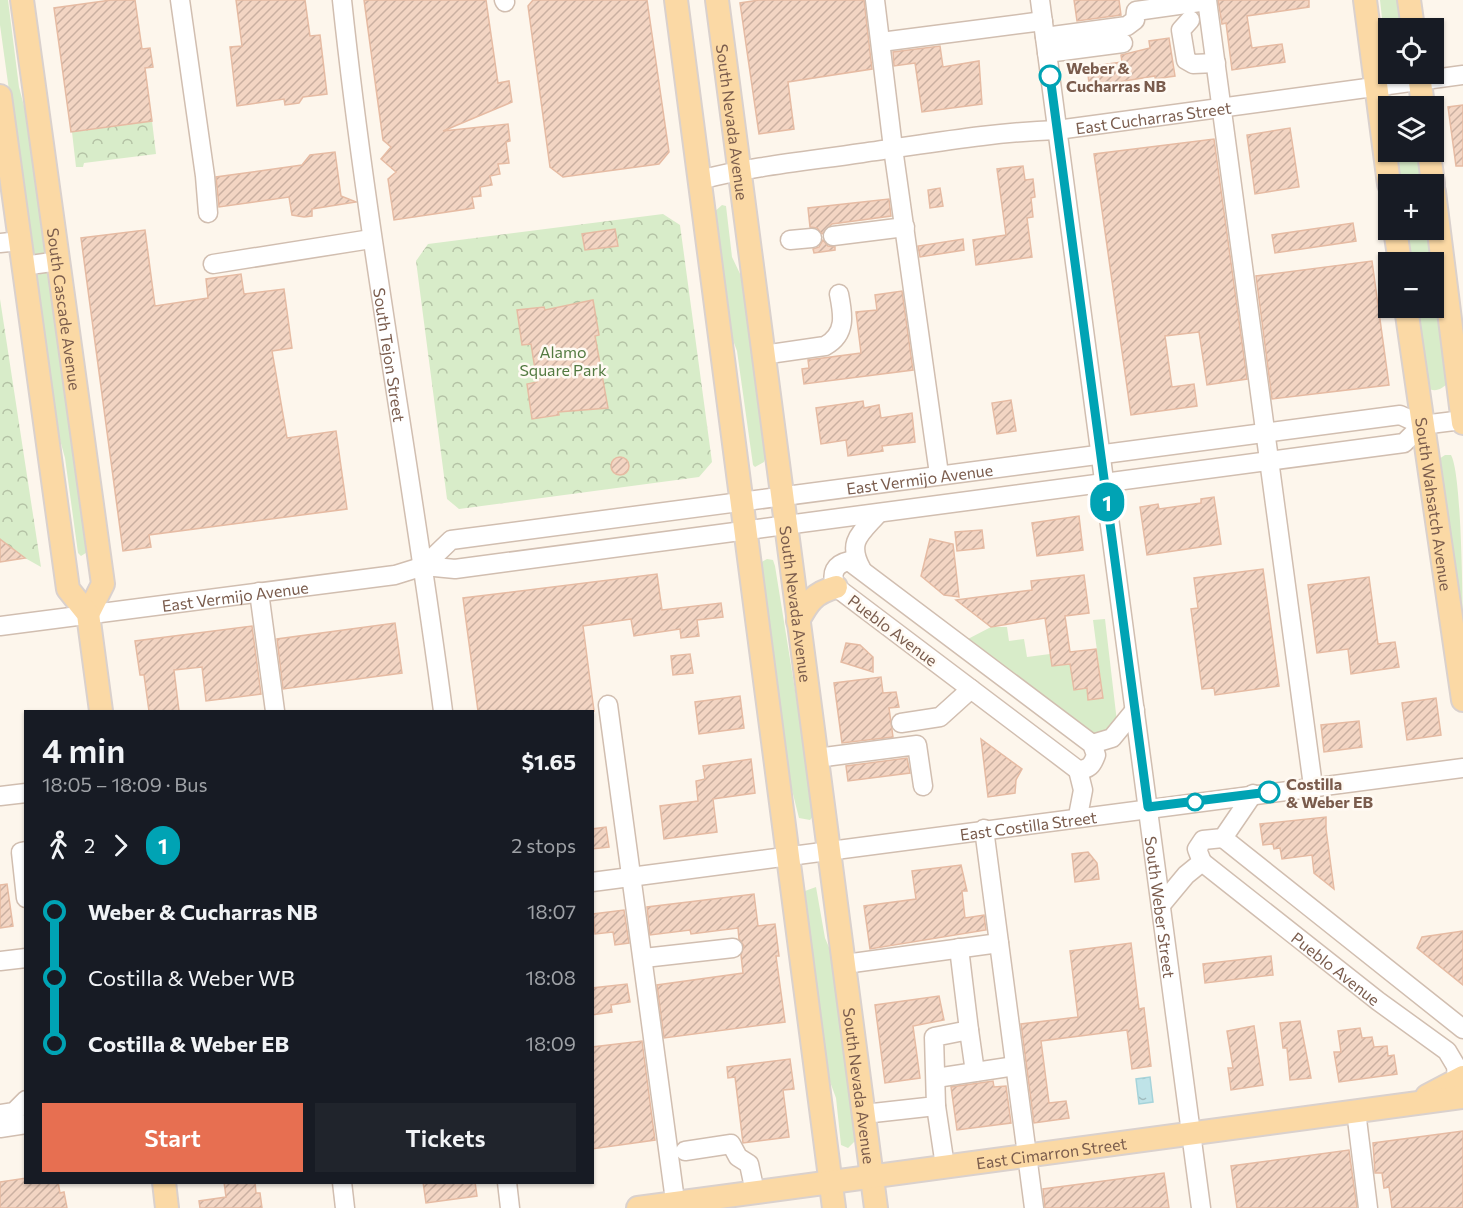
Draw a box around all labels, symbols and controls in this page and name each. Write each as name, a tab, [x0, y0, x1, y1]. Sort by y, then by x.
map controls	[1378, 18, 1444, 318]
button: locate	[1378, 18, 1444, 84]
street label: South Nevada Avenue	[713, 43, 753, 201]
place label: Weber & Cucharras NB	[1066, 58, 1166, 95]
marker: Weber & Cucharras NB	[1039, 65, 1061, 87]
button: layers	[1378, 96, 1444, 162]
street label: East Cucharras Street	[1074, 97, 1233, 137]
button: +	[1378, 174, 1444, 240]
street label: South Cascade Avenue	[44, 227, 86, 391]
button: −	[1378, 252, 1444, 318]
street label: South Tejon Street	[371, 286, 410, 423]
park label: Alamo Square Park	[519, 342, 607, 379]
street label: South Wahsatch Avenue	[1412, 416, 1457, 592]
street label: East Vermijo Avenue	[845, 459, 994, 497]
line badge: 1	[1088, 482, 1126, 522]
text: 1	[1102, 490, 1112, 515]
street label: South Nevada Avenue	[777, 524, 816, 683]
street label: East Vermijo Avenue	[161, 577, 310, 615]
street label: Pueblo Avenue	[845, 590, 941, 670]
text: 4 min	[42, 729, 125, 770]
text: $1.65	[521, 748, 576, 775]
text: 18:05 – 18:09 · Bus	[42, 772, 208, 796]
place label: Costilla & Weber EB	[1286, 774, 1373, 811]
marker: Costilla & Weber EB	[1258, 781, 1280, 803]
unlabelled marker	[1186, 793, 1204, 811]
street label: East Costilla Street	[959, 806, 1098, 843]
icon: walk	[42, 829, 75, 862]
icon: forward	[104, 829, 137, 862]
text: 2	[84, 833, 95, 857]
text: 1	[158, 833, 168, 858]
text: 2 stops	[511, 833, 576, 857]
street label: South Weber Street	[1142, 835, 1180, 980]
text: Weber & Cucharras NB	[88, 898, 318, 925]
text: 18:07	[527, 899, 576, 923]
street label: Pueblo Avenue	[1288, 927, 1384, 1009]
text: Costilla & Weber WB	[88, 964, 295, 991]
text: 18:08	[525, 965, 576, 989]
street label: South Nevada Avenue	[840, 1006, 880, 1165]
text: Costilla & Weber EB	[88, 1030, 289, 1057]
text: 18:09	[525, 1031, 576, 1055]
button: Start	[42, 1103, 303, 1172]
button: Tickets	[315, 1103, 576, 1172]
street label: East Cimarron Street	[975, 1133, 1128, 1172]

